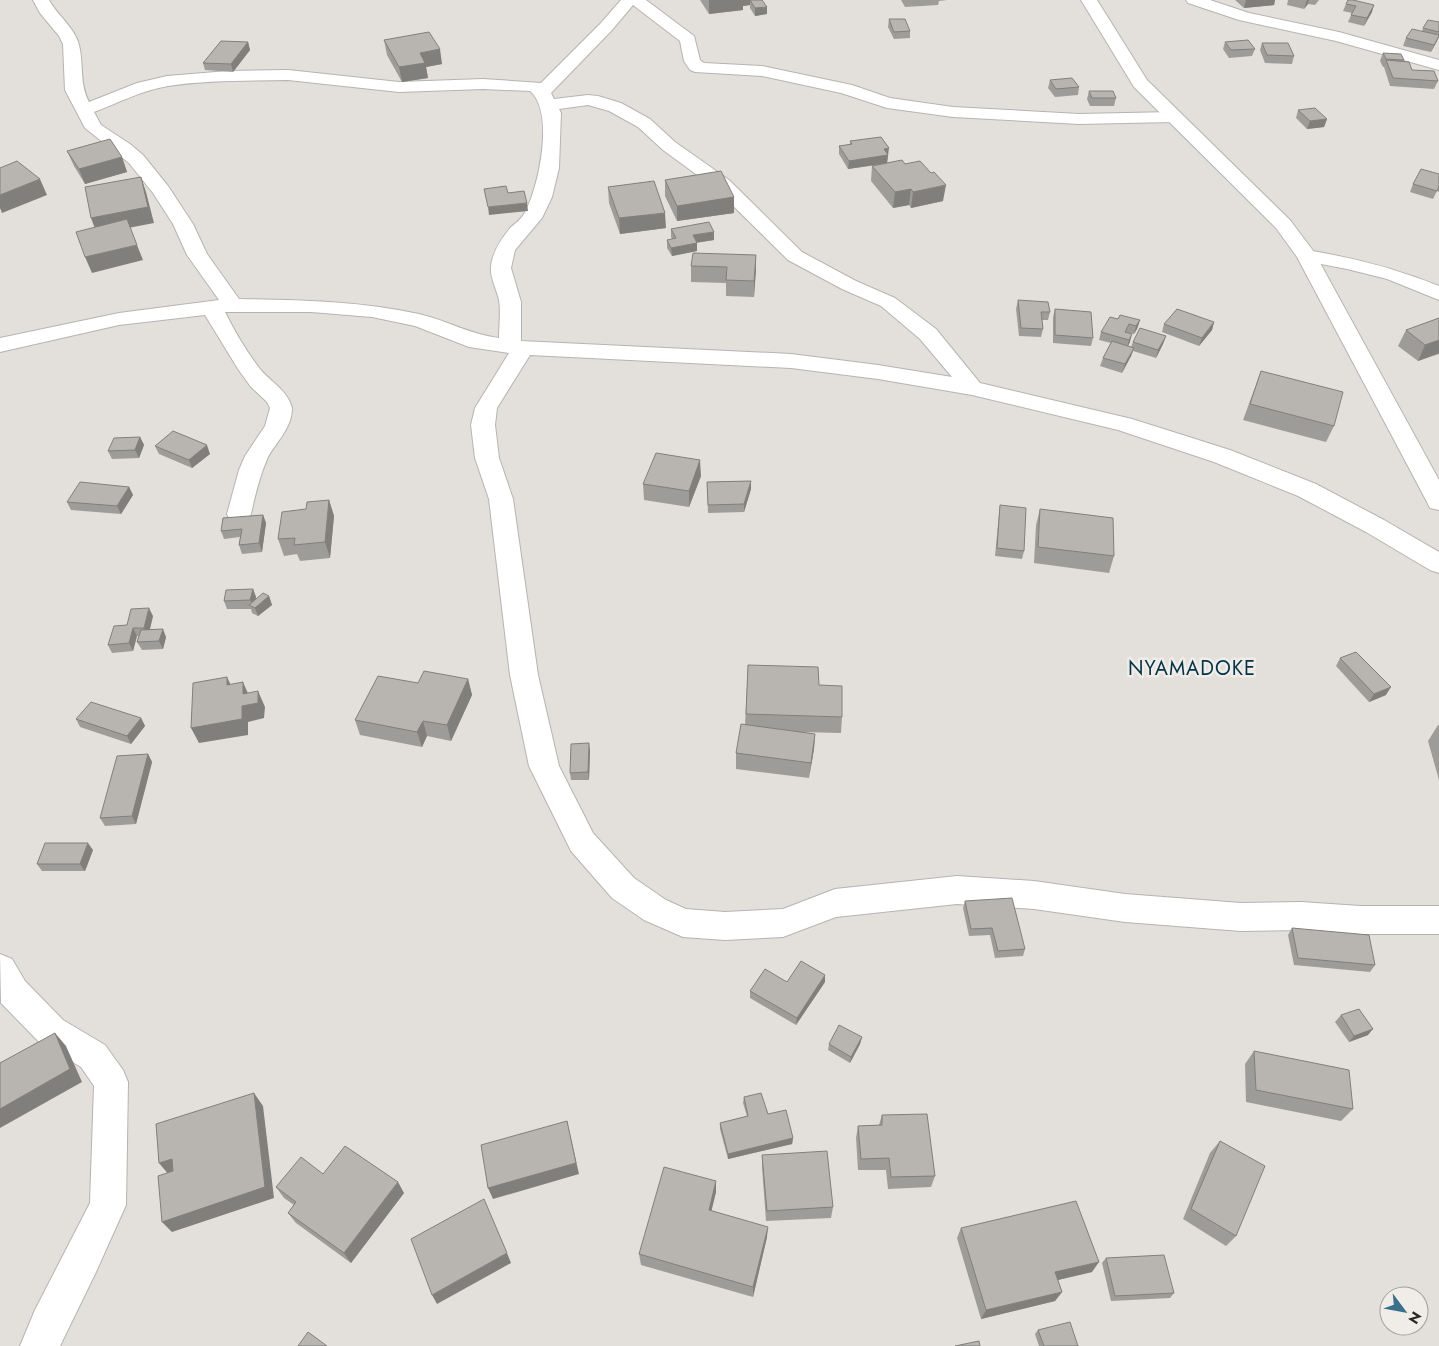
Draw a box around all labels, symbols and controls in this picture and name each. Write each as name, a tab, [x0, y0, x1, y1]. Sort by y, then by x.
district label: NYAMADOKE	[1128, 654, 1256, 683]
north arrow	[1379, 1286, 1429, 1336]
text: N	[1404, 1308, 1426, 1328]

